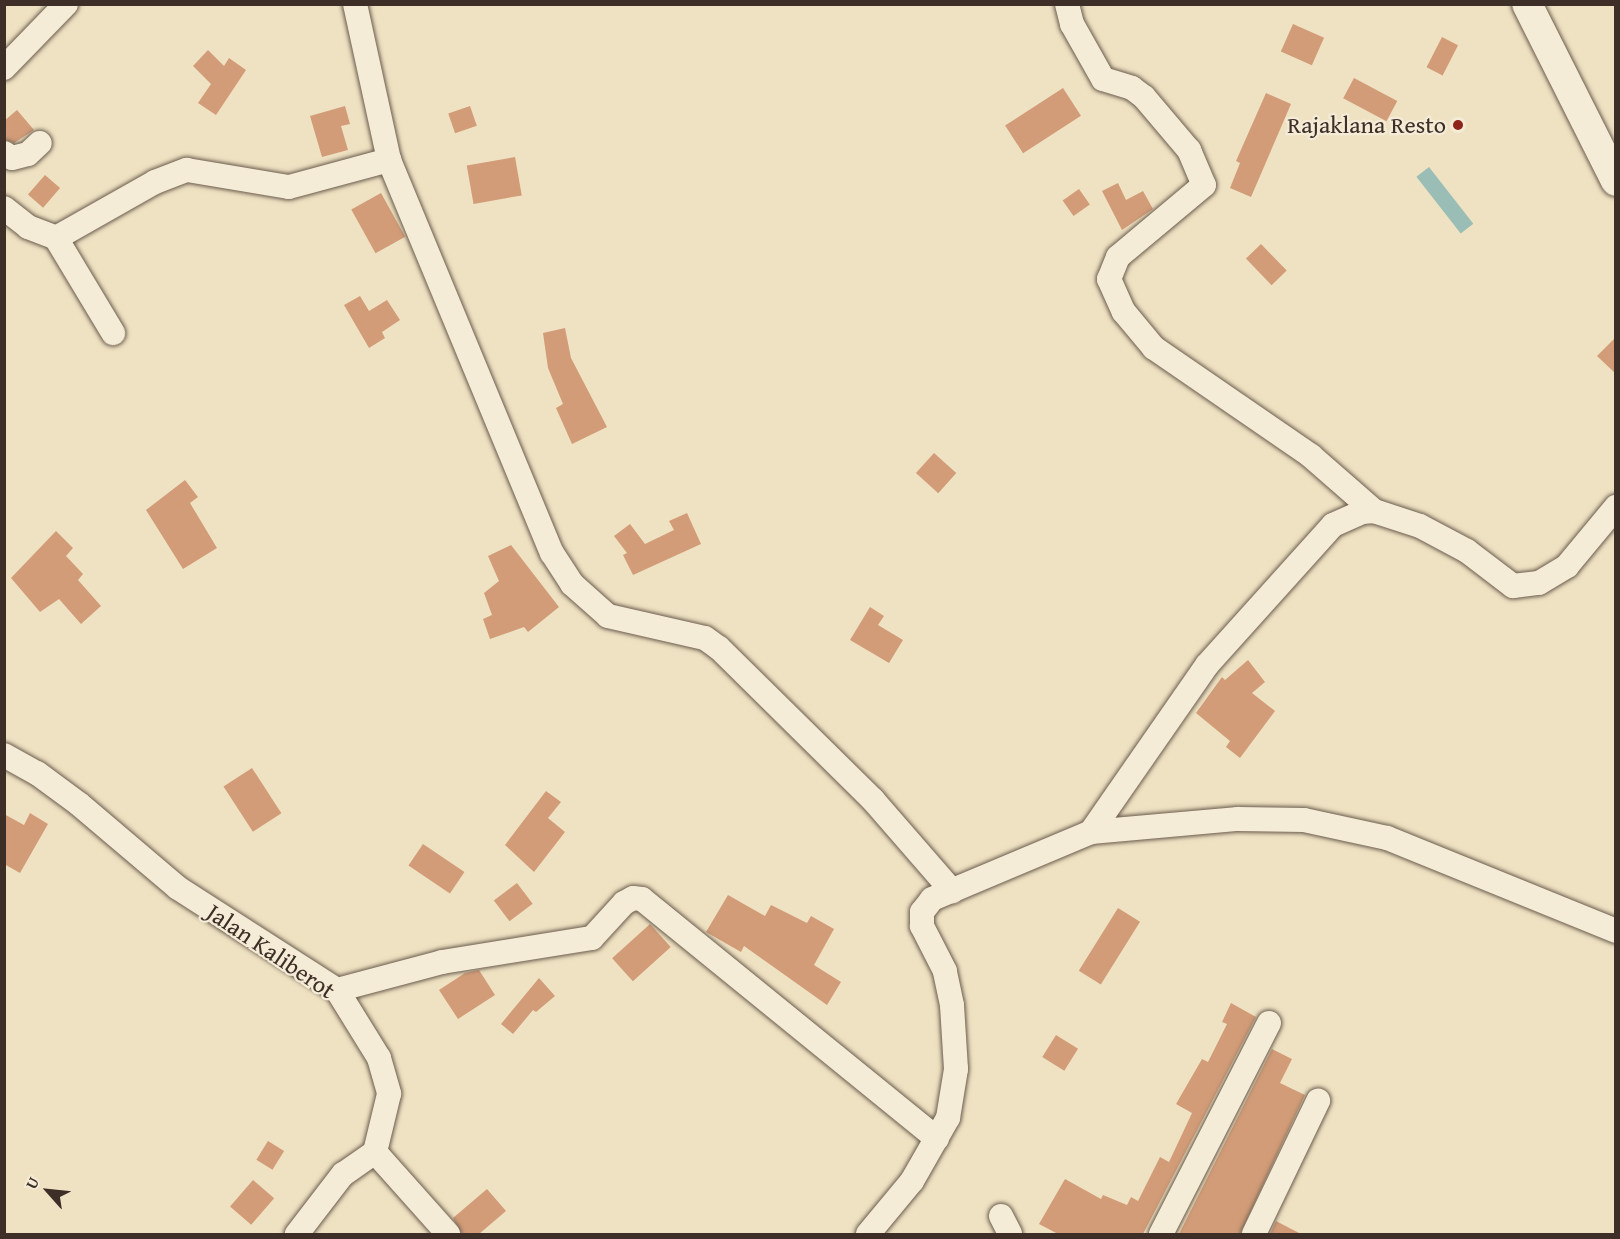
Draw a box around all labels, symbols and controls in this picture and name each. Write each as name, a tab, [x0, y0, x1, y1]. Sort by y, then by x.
place label: Rajaklana Resto	[1287, 111, 1446, 139]
marker: Rajaklana Resto	[1451, 118, 1465, 132]
street label: Jalan Kaliberot	[201, 897, 341, 1005]
north arrow	[18, 1161, 78, 1221]
text: U	[19, 1173, 45, 1193]

